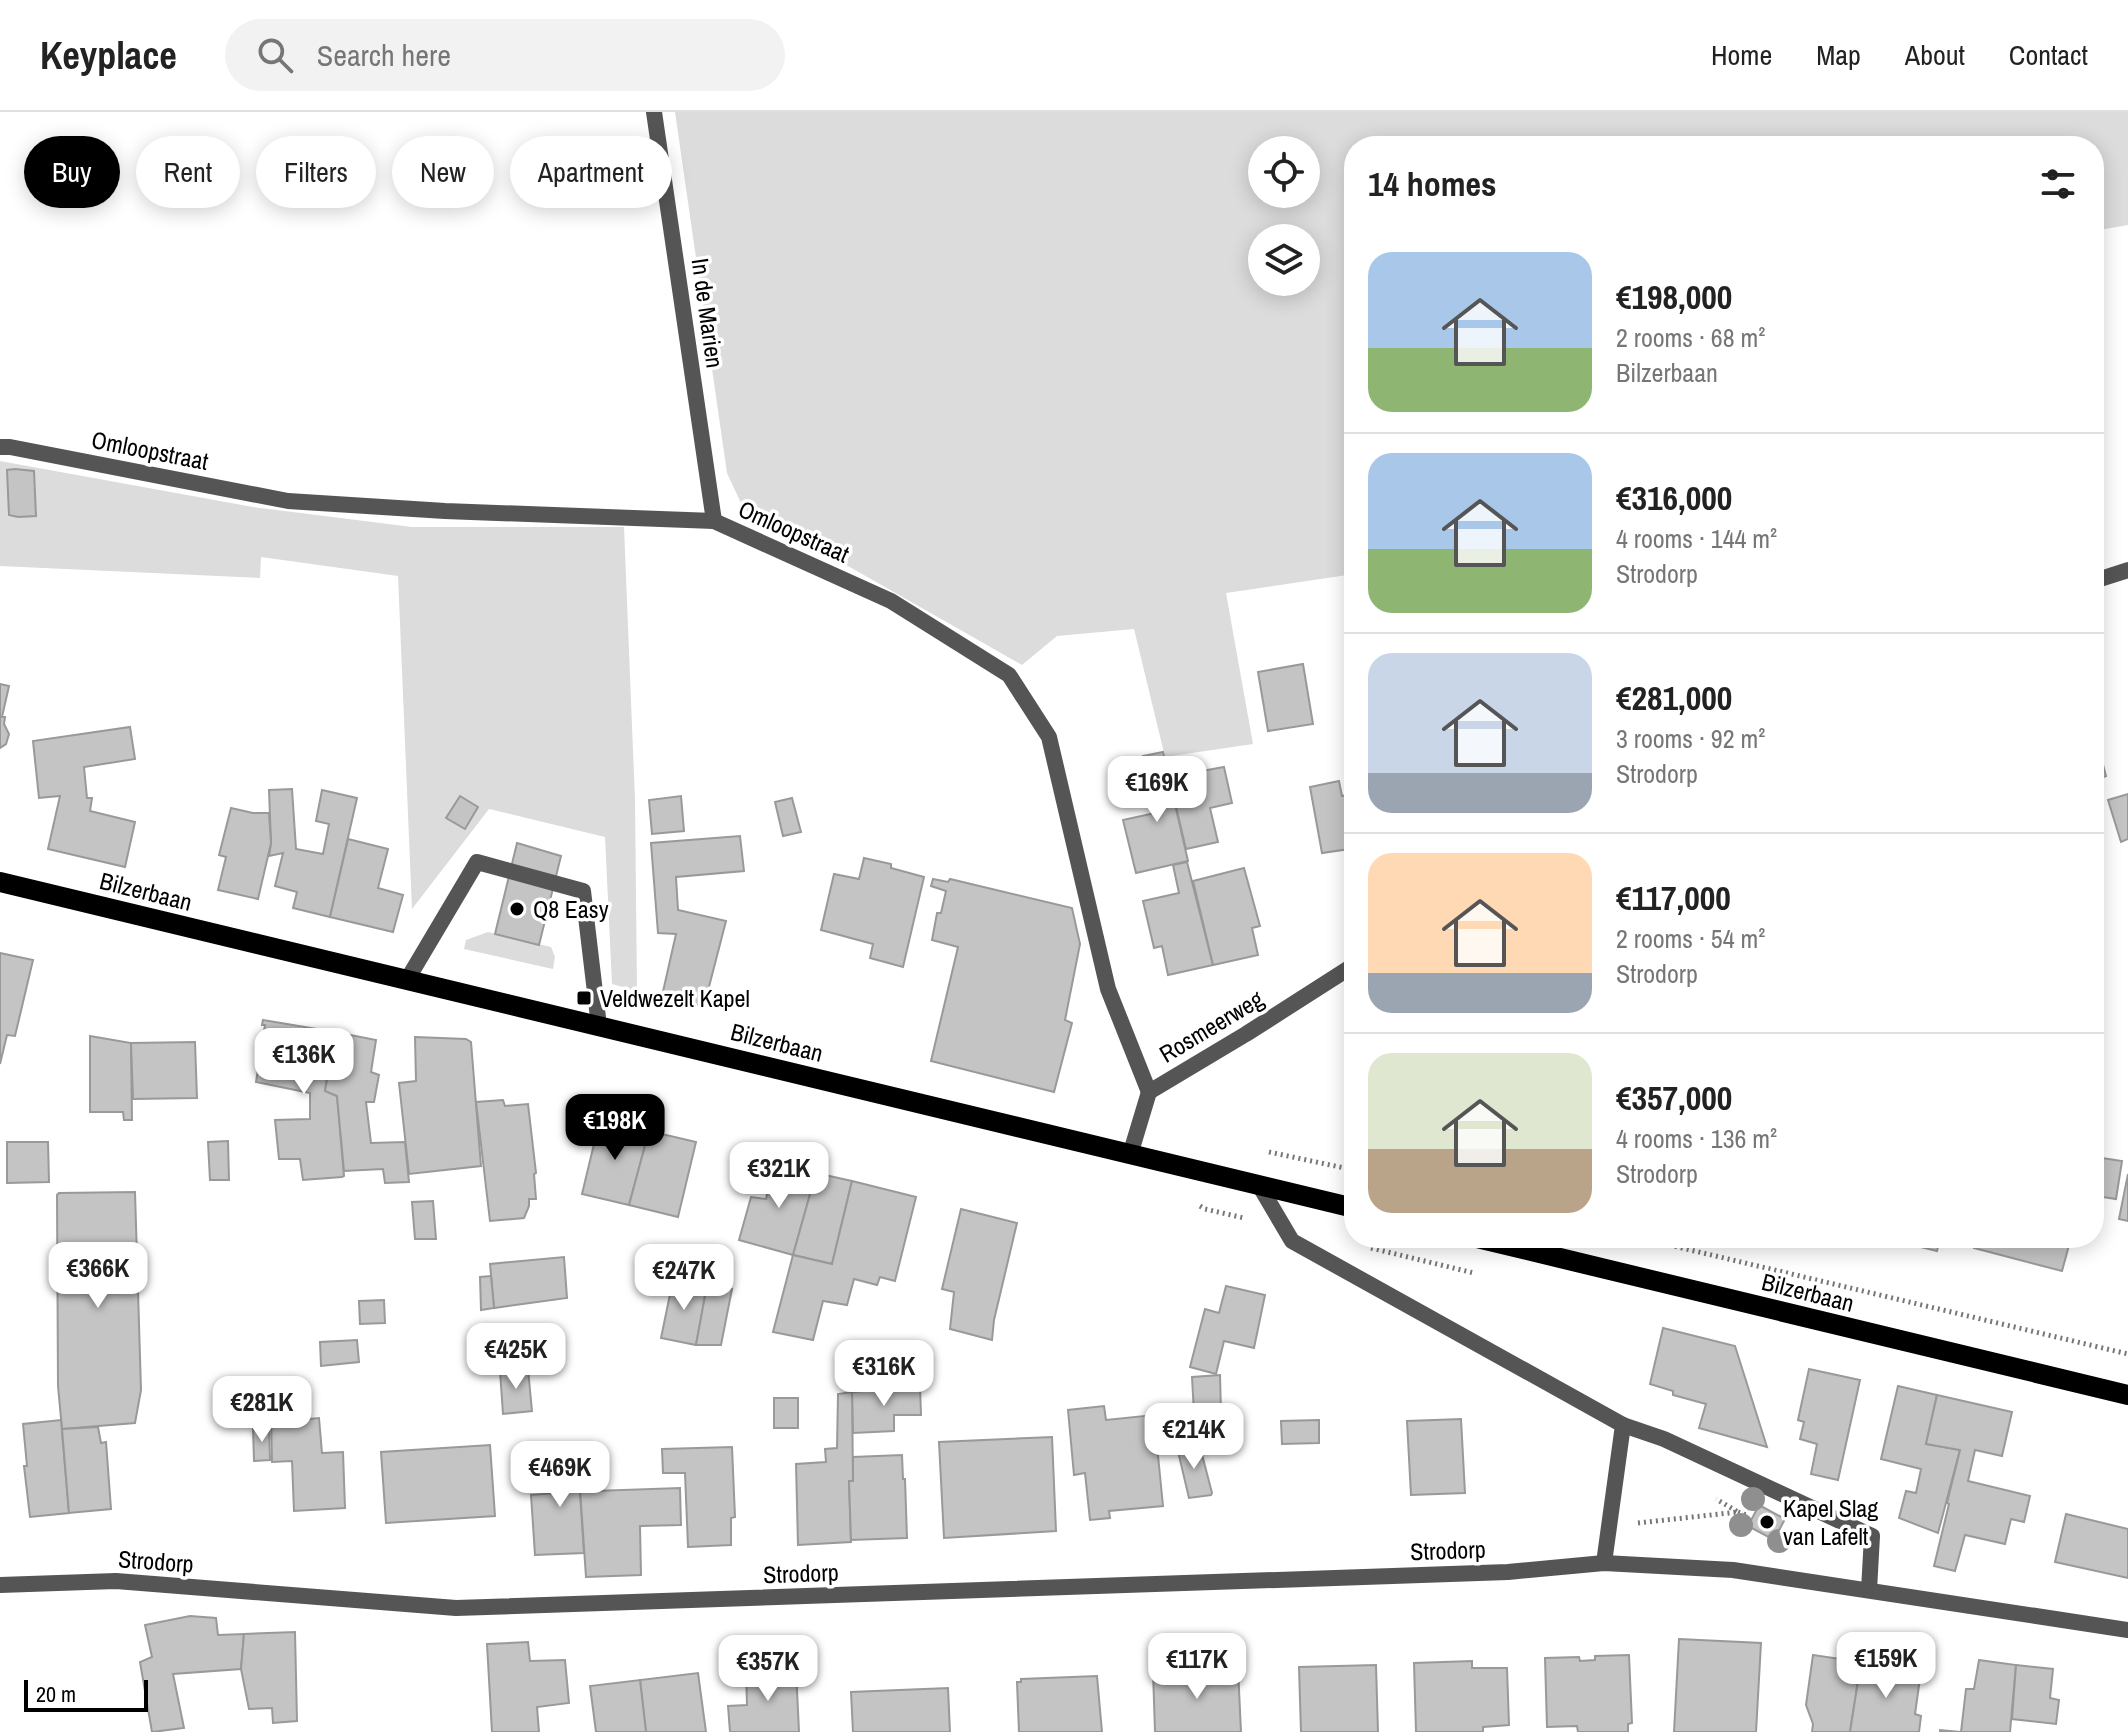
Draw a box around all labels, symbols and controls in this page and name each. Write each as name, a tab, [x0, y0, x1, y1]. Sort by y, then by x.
search box	[225, 19, 785, 91]
text: Keyplace	[40, 30, 177, 81]
icon: search	[253, 33, 297, 77]
text: Search here	[317, 35, 451, 75]
text: Home	[1711, 36, 1772, 74]
text: Map	[1816, 36, 1861, 74]
text: About	[1905, 36, 1965, 74]
text: Contact	[2009, 36, 2088, 74]
chip: Buy	[24, 136, 120, 208]
chip: Rent	[136, 136, 240, 208]
chip: Filters	[256, 136, 376, 208]
chip: New	[392, 136, 494, 208]
chip: Apartment	[510, 136, 672, 208]
map controls	[1248, 136, 1320, 296]
button: locate	[1248, 136, 1320, 208]
text: 14 homes	[1368, 161, 1497, 207]
icon: filters	[2036, 162, 2080, 206]
button: layers	[1248, 224, 1320, 296]
street label: In de Marien	[684, 256, 732, 370]
text: €198,000	[1616, 274, 1732, 320]
icon: home	[1432, 284, 1528, 380]
text: 2 rooms · 68 m²	[1616, 320, 1765, 355]
text: Bilzerbaan	[1616, 355, 1718, 390]
street label: Omloopstraat	[89, 423, 212, 477]
text: €316,000	[1616, 475, 1732, 521]
icon: home	[1432, 485, 1528, 581]
street label: Omloopstraat	[734, 492, 855, 570]
text: 4 rooms · 144 m²	[1616, 521, 1777, 556]
text: Strodorp	[1616, 556, 1698, 591]
text: €281,000	[1616, 675, 1732, 721]
icon: home	[1432, 685, 1528, 781]
text: 3 rooms · 92 m²	[1616, 721, 1765, 756]
pin: €169K	[1101, 756, 1213, 824]
text: Strodorp	[1616, 756, 1698, 791]
text: €169K	[1126, 764, 1188, 799]
street label: Bilzerbaan	[96, 864, 196, 918]
text: €117,000	[1616, 875, 1731, 921]
icon: home	[1432, 885, 1528, 981]
place label: Q8 Easy	[533, 893, 609, 925]
marker: Q8 Easy	[508, 900, 526, 918]
text: 2 rooms · 54 m²	[1616, 921, 1765, 956]
text: Strodorp	[1616, 956, 1698, 991]
place label: Veldwezelt Kapel	[600, 982, 750, 1014]
street label: Rosmeerweg	[1153, 982, 1269, 1070]
marker: Veldwezelt Kapel	[575, 989, 593, 1007]
street label: Bilzerbaan	[727, 1015, 827, 1069]
pin: €136K	[248, 1028, 360, 1096]
text: €136K	[273, 1036, 335, 1071]
text: €357,000	[1616, 1075, 1732, 1121]
icon: home	[1432, 1085, 1528, 1181]
pin: €198K	[559, 1094, 671, 1162]
text: €198K	[584, 1102, 646, 1137]
text: 4 rooms · 136 m²	[1616, 1121, 1777, 1156]
pin: €321K	[723, 1142, 835, 1210]
text: €321K	[748, 1150, 810, 1185]
text: Strodorp	[1616, 1156, 1698, 1191]
pin: €366K	[42, 1242, 154, 1310]
pin: €247K	[628, 1244, 740, 1312]
text: €366K	[67, 1250, 129, 1285]
text: €247K	[653, 1252, 715, 1287]
street label: Bilzerbaan	[1758, 1265, 1858, 1319]
pin: €425K	[460, 1323, 572, 1391]
text: €425K	[485, 1331, 547, 1366]
pin: €316K	[828, 1340, 940, 1408]
text: €316K	[853, 1348, 915, 1383]
pin: €281K	[206, 1376, 318, 1444]
text: €281K	[231, 1384, 293, 1419]
pin: €214K	[1138, 1403, 1250, 1471]
text: €214K	[1163, 1411, 1225, 1446]
pin: €469K	[504, 1441, 616, 1509]
text: €469K	[529, 1449, 591, 1484]
place label: Kapel Slag van Lafelt	[1783, 1492, 1878, 1552]
marker: Kapel Slag van Lafelt	[1758, 1513, 1776, 1531]
street label: Strodorp	[1410, 1533, 1486, 1567]
street label: Strodorp	[117, 1542, 195, 1580]
street label: Strodorp	[763, 1556, 839, 1590]
pin: €159K	[1830, 1632, 1942, 1700]
pin: €117K	[1141, 1633, 1253, 1701]
pin: €357K	[712, 1635, 824, 1703]
text: €159K	[1855, 1640, 1917, 1675]
text: €117K	[1166, 1641, 1228, 1676]
text: €357K	[737, 1643, 799, 1678]
scale bar	[24, 1676, 148, 1712]
text: 20 m	[36, 1679, 76, 1709]

